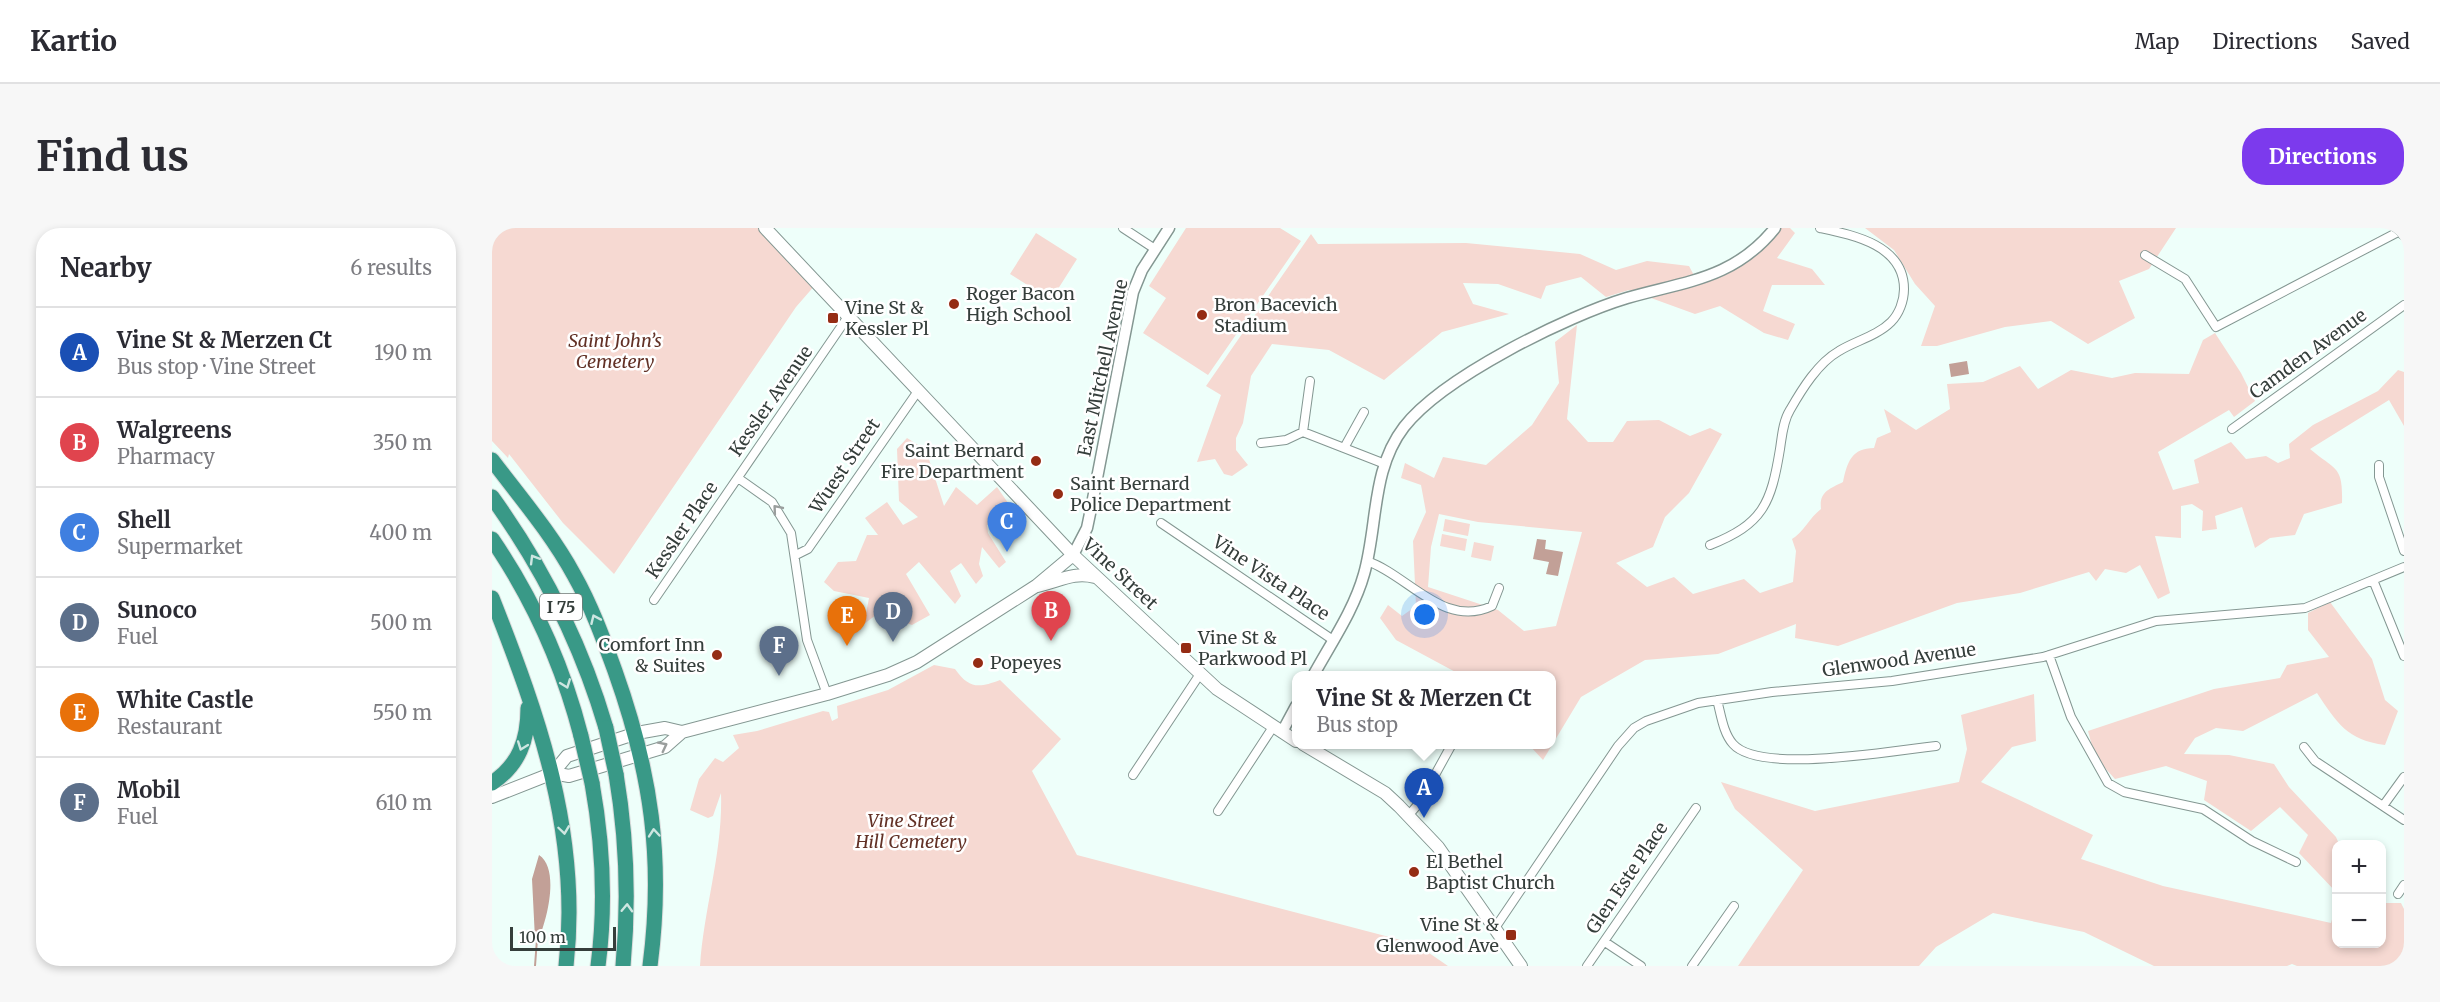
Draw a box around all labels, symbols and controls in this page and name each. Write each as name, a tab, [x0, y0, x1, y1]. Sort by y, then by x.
text: Kartio	[30, 23, 117, 59]
text: Map	[2135, 28, 2179, 55]
text: Directions	[2212, 28, 2317, 55]
text: Saved	[2350, 28, 2410, 55]
button: Directions	[2242, 128, 2404, 185]
text: Find us	[36, 130, 189, 182]
text: Nearby	[60, 251, 152, 284]
text: 6 results	[350, 255, 432, 280]
street label: East Mitchell Avenue	[1072, 277, 1133, 459]
place label: Roger Bacon High School	[966, 282, 1075, 326]
place label: Bron Bacevich Stadium	[1214, 293, 1338, 337]
place label: Vine St & Kessler Pl	[844, 296, 929, 340]
marker: Roger Bacon High School	[947, 297, 961, 311]
street label: Camden Avenue	[2245, 303, 2371, 404]
marker: Bron Bacevich Stadium	[1195, 308, 1209, 322]
marker: Vine St & Kessler Pl	[826, 311, 840, 325]
text: Vine St & Merzen Ct	[117, 326, 332, 354]
park label: Saint John’s Cemetery	[568, 329, 662, 373]
text: A	[72, 340, 87, 365]
text: 190 m	[374, 340, 432, 365]
street label: Kessler Avenue	[724, 341, 817, 461]
text: Bus stop · Vine Street	[117, 354, 316, 379]
street label: Wuest Street	[804, 414, 885, 518]
text: Walgreens	[117, 416, 232, 444]
text: B	[73, 430, 86, 455]
text: 350 m	[373, 430, 432, 455]
place label: Saint Bernard Fire Department	[881, 439, 1024, 483]
text: Pharmacy	[117, 444, 215, 469]
marker: Saint Bernard Fire Department	[1029, 454, 1043, 468]
place label: Saint Bernard Police Department	[1070, 472, 1231, 516]
street label: Kessler Place	[641, 477, 722, 583]
marker: Saint Bernard Police Department	[1051, 487, 1065, 501]
pin: C	[988, 502, 1026, 552]
one-way arrow	[773, 505, 784, 516]
text: Shell	[117, 506, 171, 534]
text: C	[73, 520, 86, 545]
text: 400 m	[369, 520, 432, 545]
street label: Vine Vista Place	[1208, 530, 1334, 625]
street label: Vine Street	[1077, 532, 1163, 614]
text: Supermarket	[117, 534, 243, 559]
one-way arrow	[529, 555, 541, 565]
pin: D	[874, 592, 912, 642]
pin: B	[1032, 592, 1070, 641]
road number: I 75	[540, 594, 582, 620]
text: Sunoco	[117, 596, 197, 624]
pin: E	[828, 596, 866, 646]
your location	[1410, 600, 1439, 629]
text: D	[72, 610, 87, 635]
text: 500 m	[370, 610, 432, 635]
one-way arrow	[591, 614, 603, 625]
text: Fuel	[117, 624, 158, 649]
pin: F	[760, 626, 798, 676]
place label: Vine St & Parkwood Pl	[1197, 626, 1308, 670]
place label: Comfort Inn & Suites	[599, 633, 705, 677]
street label: Glenwood Avenue	[1821, 637, 1977, 682]
marker: Vine St & Parkwood Pl	[1179, 641, 1193, 655]
marker: Comfort Inn & Suites	[710, 648, 724, 662]
place label: Popeyes	[990, 651, 1062, 674]
marker: Popeyes	[971, 656, 985, 670]
popup	[1292, 671, 1556, 749]
one-way arrow	[559, 678, 571, 689]
text: Vine St & Merzen Ct	[1316, 684, 1532, 712]
text: White Castle	[117, 686, 253, 714]
text: E	[73, 700, 86, 725]
text: 550 m	[373, 700, 432, 725]
text: Bus stop	[1316, 712, 1398, 737]
text: Restaurant	[117, 714, 222, 739]
one-way arrow	[517, 740, 530, 750]
one-way arrow	[657, 741, 668, 753]
pin: A	[1404, 768, 1444, 818]
text: Mobil	[117, 776, 180, 804]
text: F	[73, 790, 86, 815]
text: 610 m	[376, 790, 432, 815]
text: Fuel	[117, 804, 158, 829]
park label: Vine Street Hill Cemetery	[854, 809, 967, 853]
street label: Glen Este Place	[1581, 817, 1672, 938]
one-way arrow	[557, 825, 569, 835]
one-way arrow	[648, 828, 661, 837]
map controls	[2332, 840, 2386, 948]
button: +	[2332, 840, 2386, 894]
place label: El Bethel Baptist Church	[1426, 850, 1555, 894]
marker: El Bethel Baptist Church	[1407, 865, 1421, 879]
button: −	[2332, 894, 2386, 948]
one-way arrow	[621, 903, 634, 912]
place label: Vine St & Glenwood Ave	[1376, 913, 1499, 957]
scale bar	[510, 924, 616, 952]
text: 100 m	[519, 927, 566, 947]
marker: Vine St & Glenwood Ave	[1504, 928, 1518, 942]

